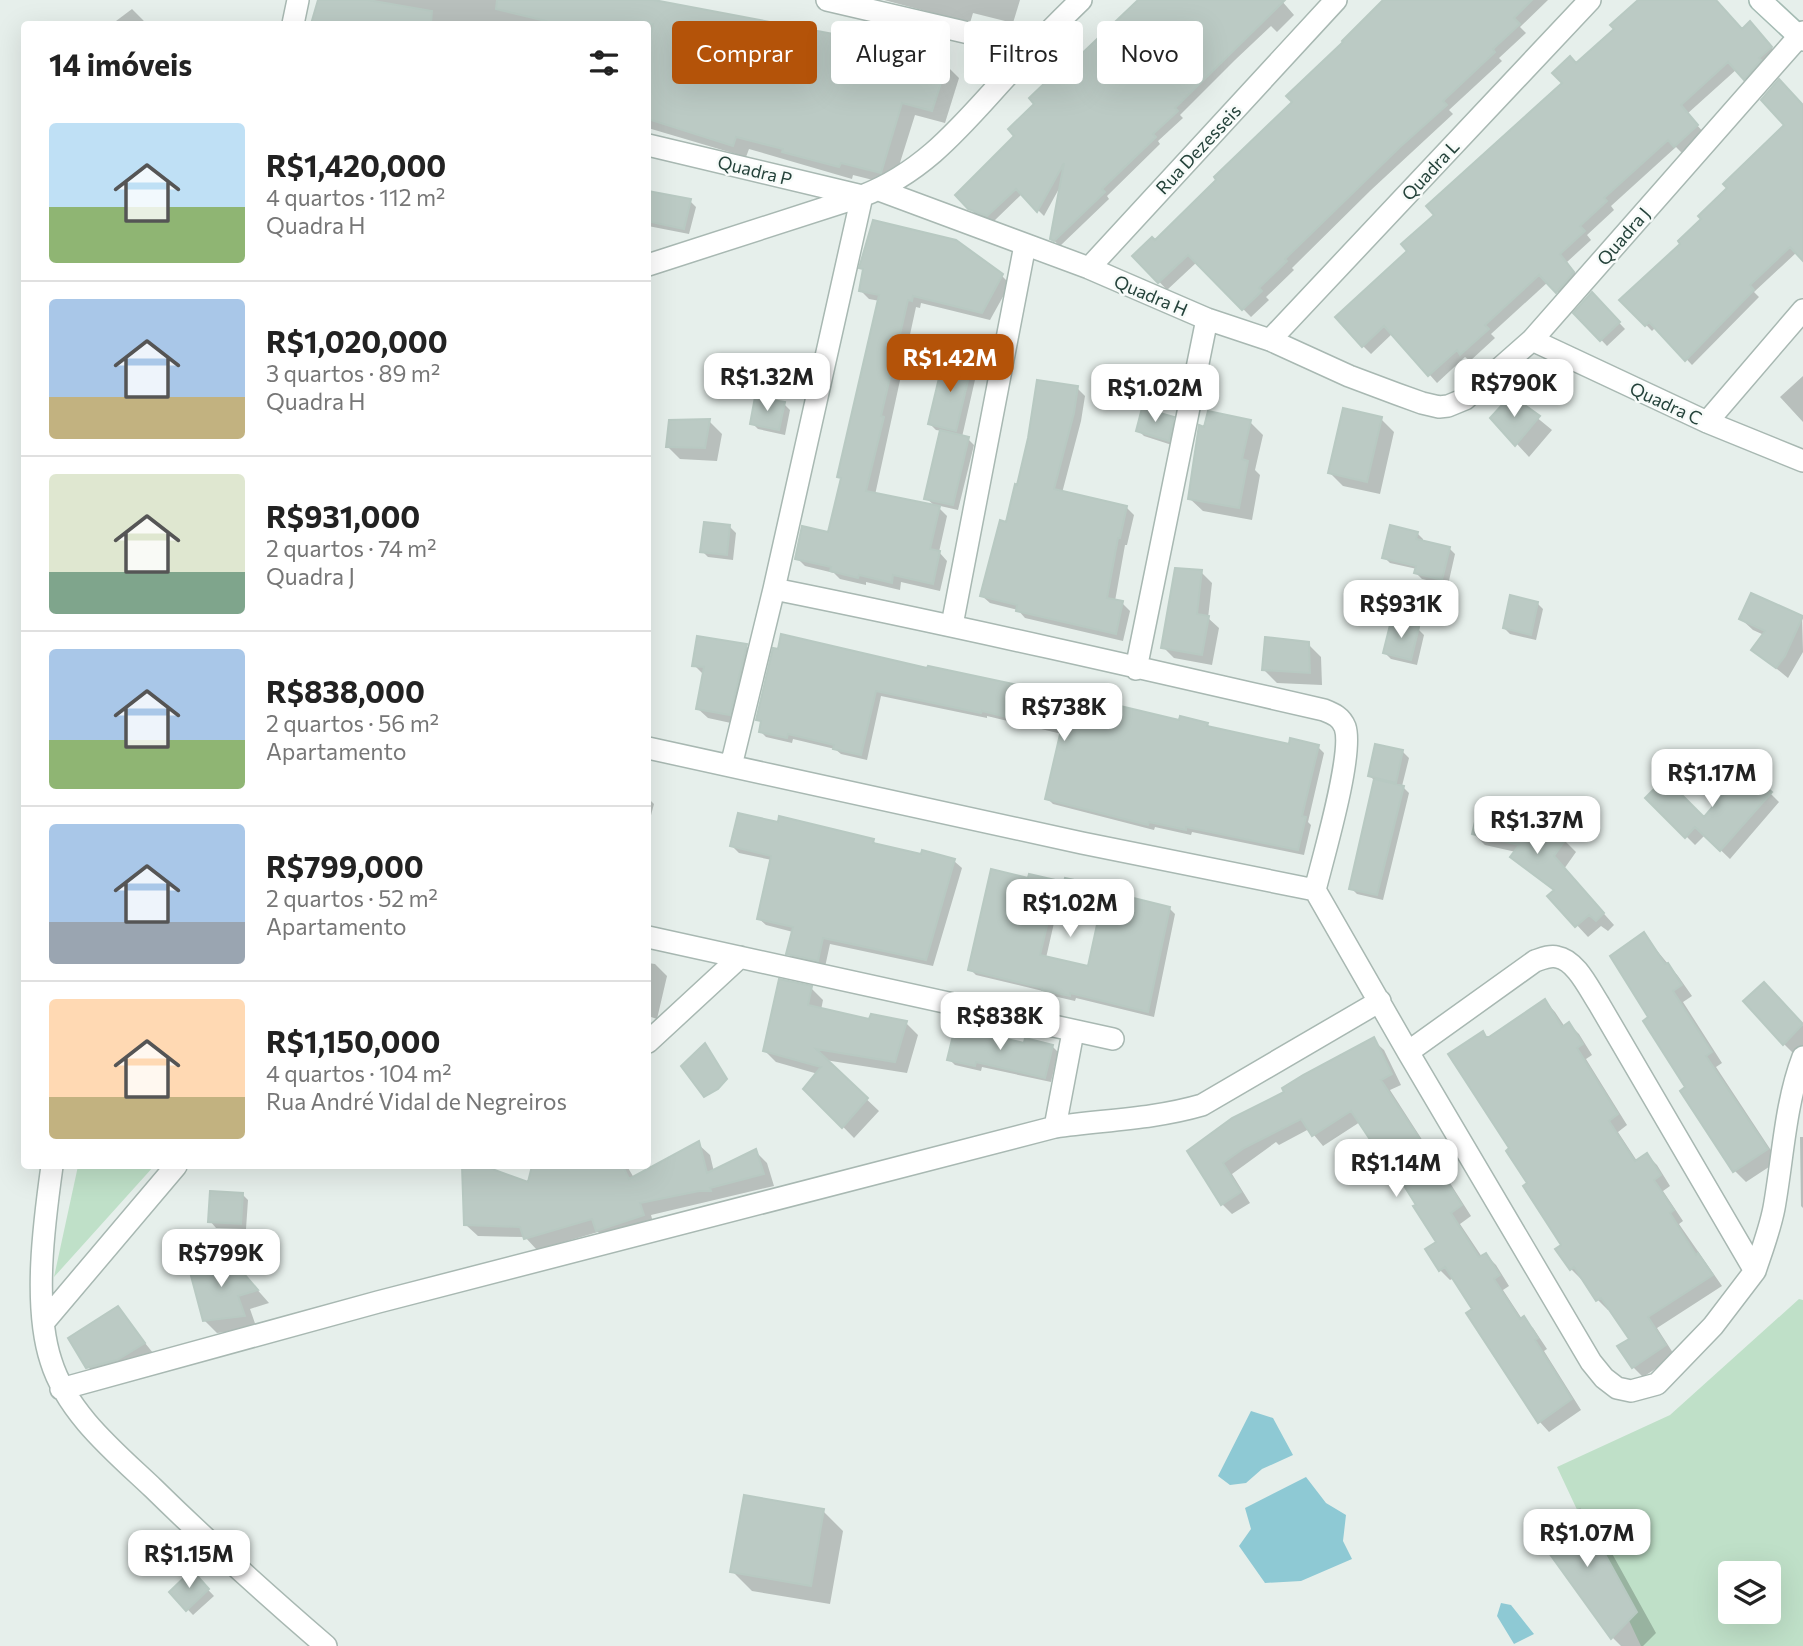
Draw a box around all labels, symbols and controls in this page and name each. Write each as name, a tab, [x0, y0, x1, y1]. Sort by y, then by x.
chip: Comprar	[672, 21, 817, 84]
chip: Alugar	[831, 21, 950, 84]
chip: Filtros	[964, 21, 1083, 84]
chip: Novo	[1097, 21, 1203, 84]
icon: filters	[585, 44, 623, 82]
text: 14 imóveis	[49, 45, 192, 82]
street label: Rua Dezesseis	[1151, 100, 1245, 198]
street label: Quadra L	[1396, 135, 1464, 205]
text: R$1,420,000	[266, 146, 446, 183]
street label: Quadra P	[716, 150, 794, 190]
icon: home	[105, 151, 189, 235]
text: 4 quartos · 112 m²	[266, 183, 445, 211]
street label: Quadra J	[1592, 202, 1654, 270]
text: Quadra H	[266, 211, 366, 239]
street label: Quadra H	[1111, 270, 1191, 320]
text: R$1,020,000	[266, 322, 448, 359]
icon: home	[105, 327, 189, 411]
pin: R$1.42M	[885, 334, 1015, 394]
text: R$1.42M	[903, 343, 997, 371]
pin: R$1.32M	[702, 354, 832, 413]
text: 3 quartos · 89 m²	[266, 359, 440, 387]
pin: R$790K	[1457, 360, 1571, 419]
text: R$1.32M	[720, 362, 814, 390]
pin: R$1.02M	[1090, 364, 1220, 424]
text: R$790K	[1470, 368, 1558, 396]
text: R$1.02M	[1107, 373, 1203, 401]
street label: Quadra C	[1627, 377, 1705, 429]
text: Quadra H	[266, 387, 366, 415]
text: R$931,000	[266, 497, 420, 534]
icon: home	[105, 502, 189, 586]
text: 2 quartos · 74 m²	[266, 534, 436, 562]
text: Quadra J	[266, 562, 355, 590]
pin: R$931K	[1344, 580, 1458, 640]
text: R$931K	[1359, 589, 1443, 617]
text: R$838,000	[266, 672, 425, 709]
icon: home	[105, 677, 189, 761]
pin: R$738K	[1007, 684, 1121, 743]
text: R$738K	[1021, 692, 1107, 720]
text: 2 quartos · 56 m²	[266, 709, 439, 737]
text: Apartamento	[266, 737, 407, 765]
pin: R$1.17M	[1647, 750, 1777, 809]
text: R$1.17M	[1667, 758, 1757, 786]
pin: R$1.37M	[1472, 796, 1602, 856]
text: R$1.37M	[1490, 805, 1584, 833]
text: R$799,000	[266, 847, 424, 884]
icon: home	[105, 852, 189, 936]
pin: R$1.02M	[1005, 880, 1135, 939]
text: 2 quartos · 52 m²	[266, 884, 438, 912]
text: R$1.02M	[1022, 888, 1118, 916]
text: Apartamento	[266, 912, 407, 940]
pin: R$838K	[943, 992, 1057, 1052]
text: R$838K	[957, 1001, 1043, 1029]
text: R$1,150,000	[266, 1022, 440, 1059]
icon: home	[105, 1027, 189, 1111]
text: 4 quartos · 104 m²	[266, 1059, 452, 1087]
text: Rua André Vidal de Negreiros	[266, 1087, 567, 1115]
pin: R$1.14M	[1331, 1140, 1461, 1199]
text: R$1.14M	[1351, 1148, 1441, 1176]
pin: R$799K	[164, 1230, 278, 1289]
text: R$799K	[178, 1238, 264, 1266]
pin: R$1.07M	[1522, 1510, 1652, 1569]
text: R$1.07M	[1539, 1518, 1635, 1546]
pin: R$1.15M	[124, 1530, 254, 1590]
text: R$1.15M	[144, 1539, 234, 1567]
map controls	[1718, 1561, 1781, 1624]
button: layers	[1718, 1561, 1781, 1624]

